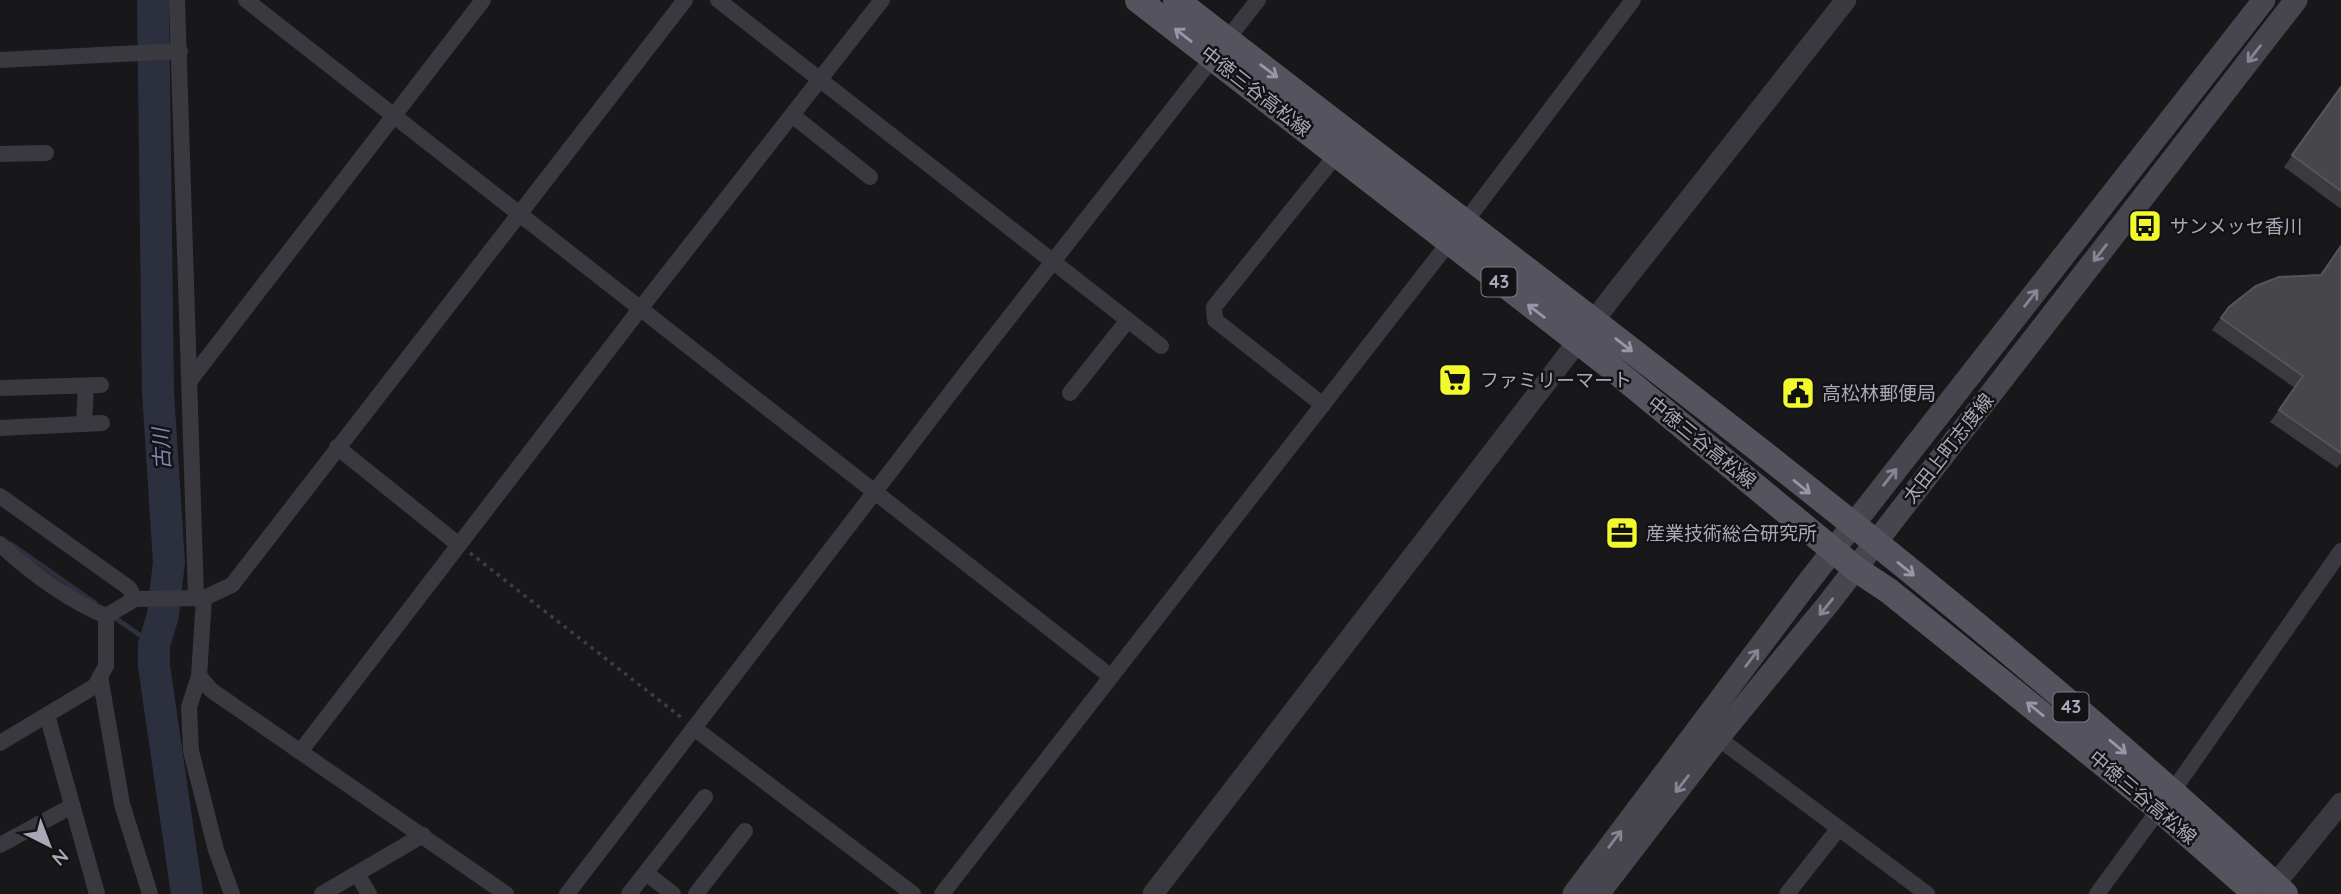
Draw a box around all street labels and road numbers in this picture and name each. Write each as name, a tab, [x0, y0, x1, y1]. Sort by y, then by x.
street label: 中徳三谷高松線	[1196, 41, 1316, 141]
road number: 43	[1482, 268, 1516, 296]
street label: 太田上町志度線	[1898, 388, 1998, 508]
street label: 中徳三谷高松線	[1643, 391, 1761, 493]
road number: 43	[2054, 692, 2088, 722]
street label: 中徳三谷高松線	[2084, 745, 2202, 849]

